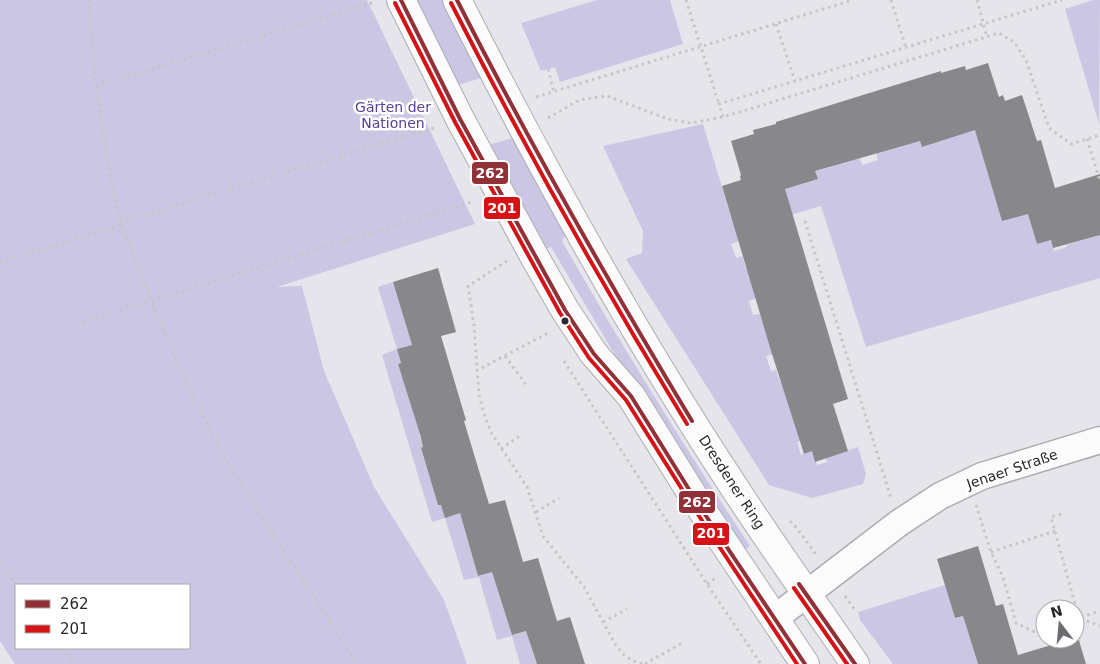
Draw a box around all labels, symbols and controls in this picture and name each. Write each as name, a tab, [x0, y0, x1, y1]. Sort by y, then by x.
park label: Gärten der Nationen	[355, 99, 431, 131]
line badge: 262	[471, 161, 509, 185]
text: 262	[475, 165, 505, 181]
line badge: 201	[483, 196, 521, 220]
text: 201	[487, 200, 517, 216]
unlabelled marker	[560, 316, 570, 326]
street label: Dresdener Ring	[696, 432, 768, 532]
street label: Jenaer Straße	[963, 446, 1060, 492]
line badge: 262	[678, 490, 716, 514]
text: 262	[682, 494, 712, 510]
line badge: 201	[692, 522, 730, 546]
text: 201	[696, 525, 726, 541]
legend	[15, 584, 190, 649]
text: 262	[60, 595, 89, 613]
north arrow	[1035, 599, 1085, 649]
text: N	[1049, 602, 1064, 621]
text: 201	[60, 620, 89, 638]

